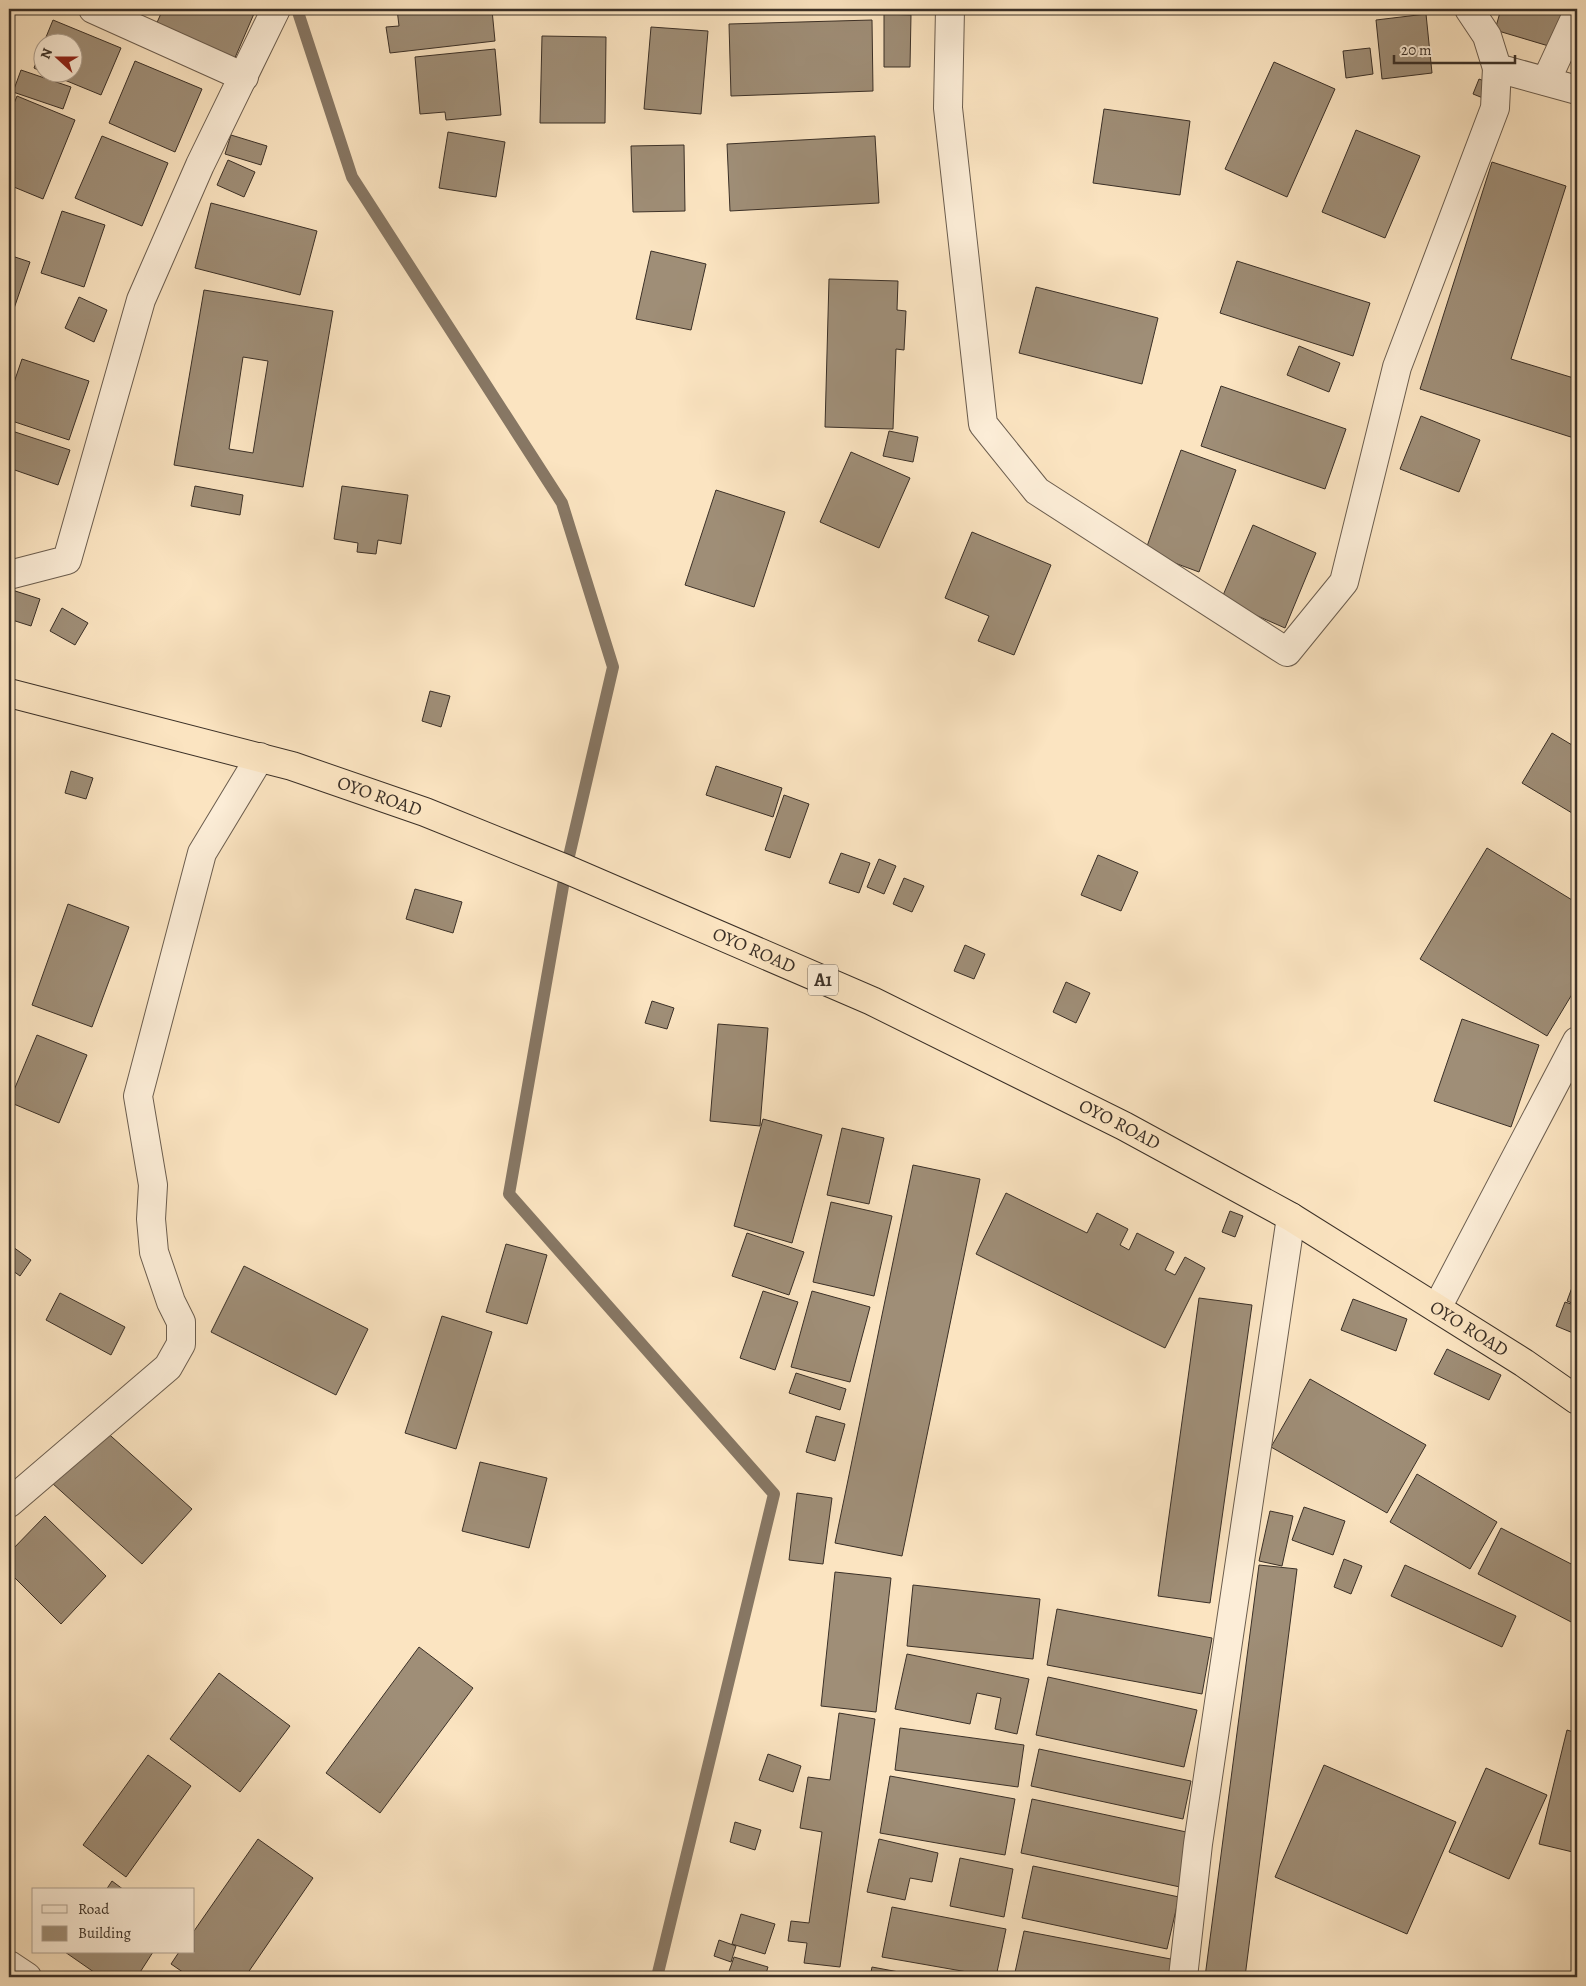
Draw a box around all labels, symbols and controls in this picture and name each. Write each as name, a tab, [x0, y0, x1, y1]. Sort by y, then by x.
north arrow	[32, 32, 82, 82]
scale bar	[1394, 32, 1515, 64]
text: 20 m	[1401, 40, 1432, 60]
text: N	[36, 45, 57, 62]
street label: OYO ROAD	[334, 770, 426, 823]
street label: OYO ROAD	[708, 921, 800, 980]
road number: A1	[808, 964, 838, 996]
street label: OYO ROAD	[1074, 1093, 1165, 1156]
street label: OYO ROAD	[1425, 1294, 1513, 1363]
legend	[32, 1888, 195, 1954]
text: Road	[78, 1899, 110, 1919]
text: Building	[78, 1923, 131, 1943]

